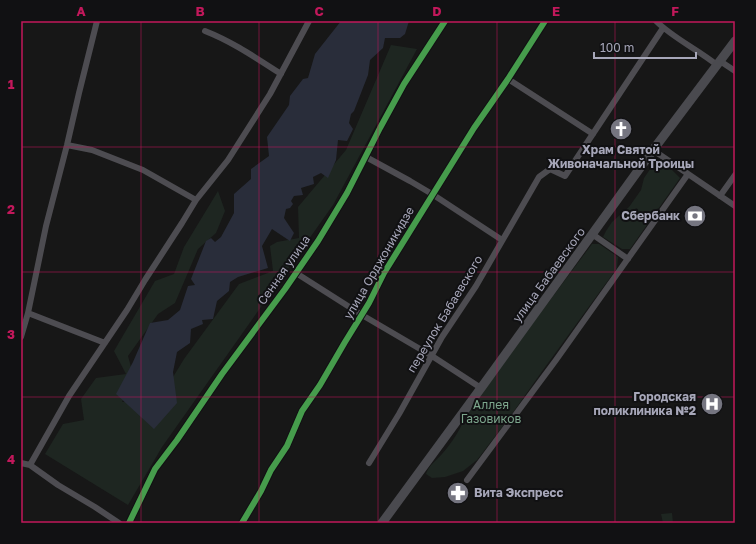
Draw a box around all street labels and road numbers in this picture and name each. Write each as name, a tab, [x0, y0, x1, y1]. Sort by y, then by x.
street label: улица Орджоникидзе	[340, 204, 417, 322]
street label: улица Бабаевского	[509, 224, 588, 325]
street label: Сенная улица	[254, 232, 313, 307]
street label: переулок Бабаевского	[404, 252, 486, 375]

